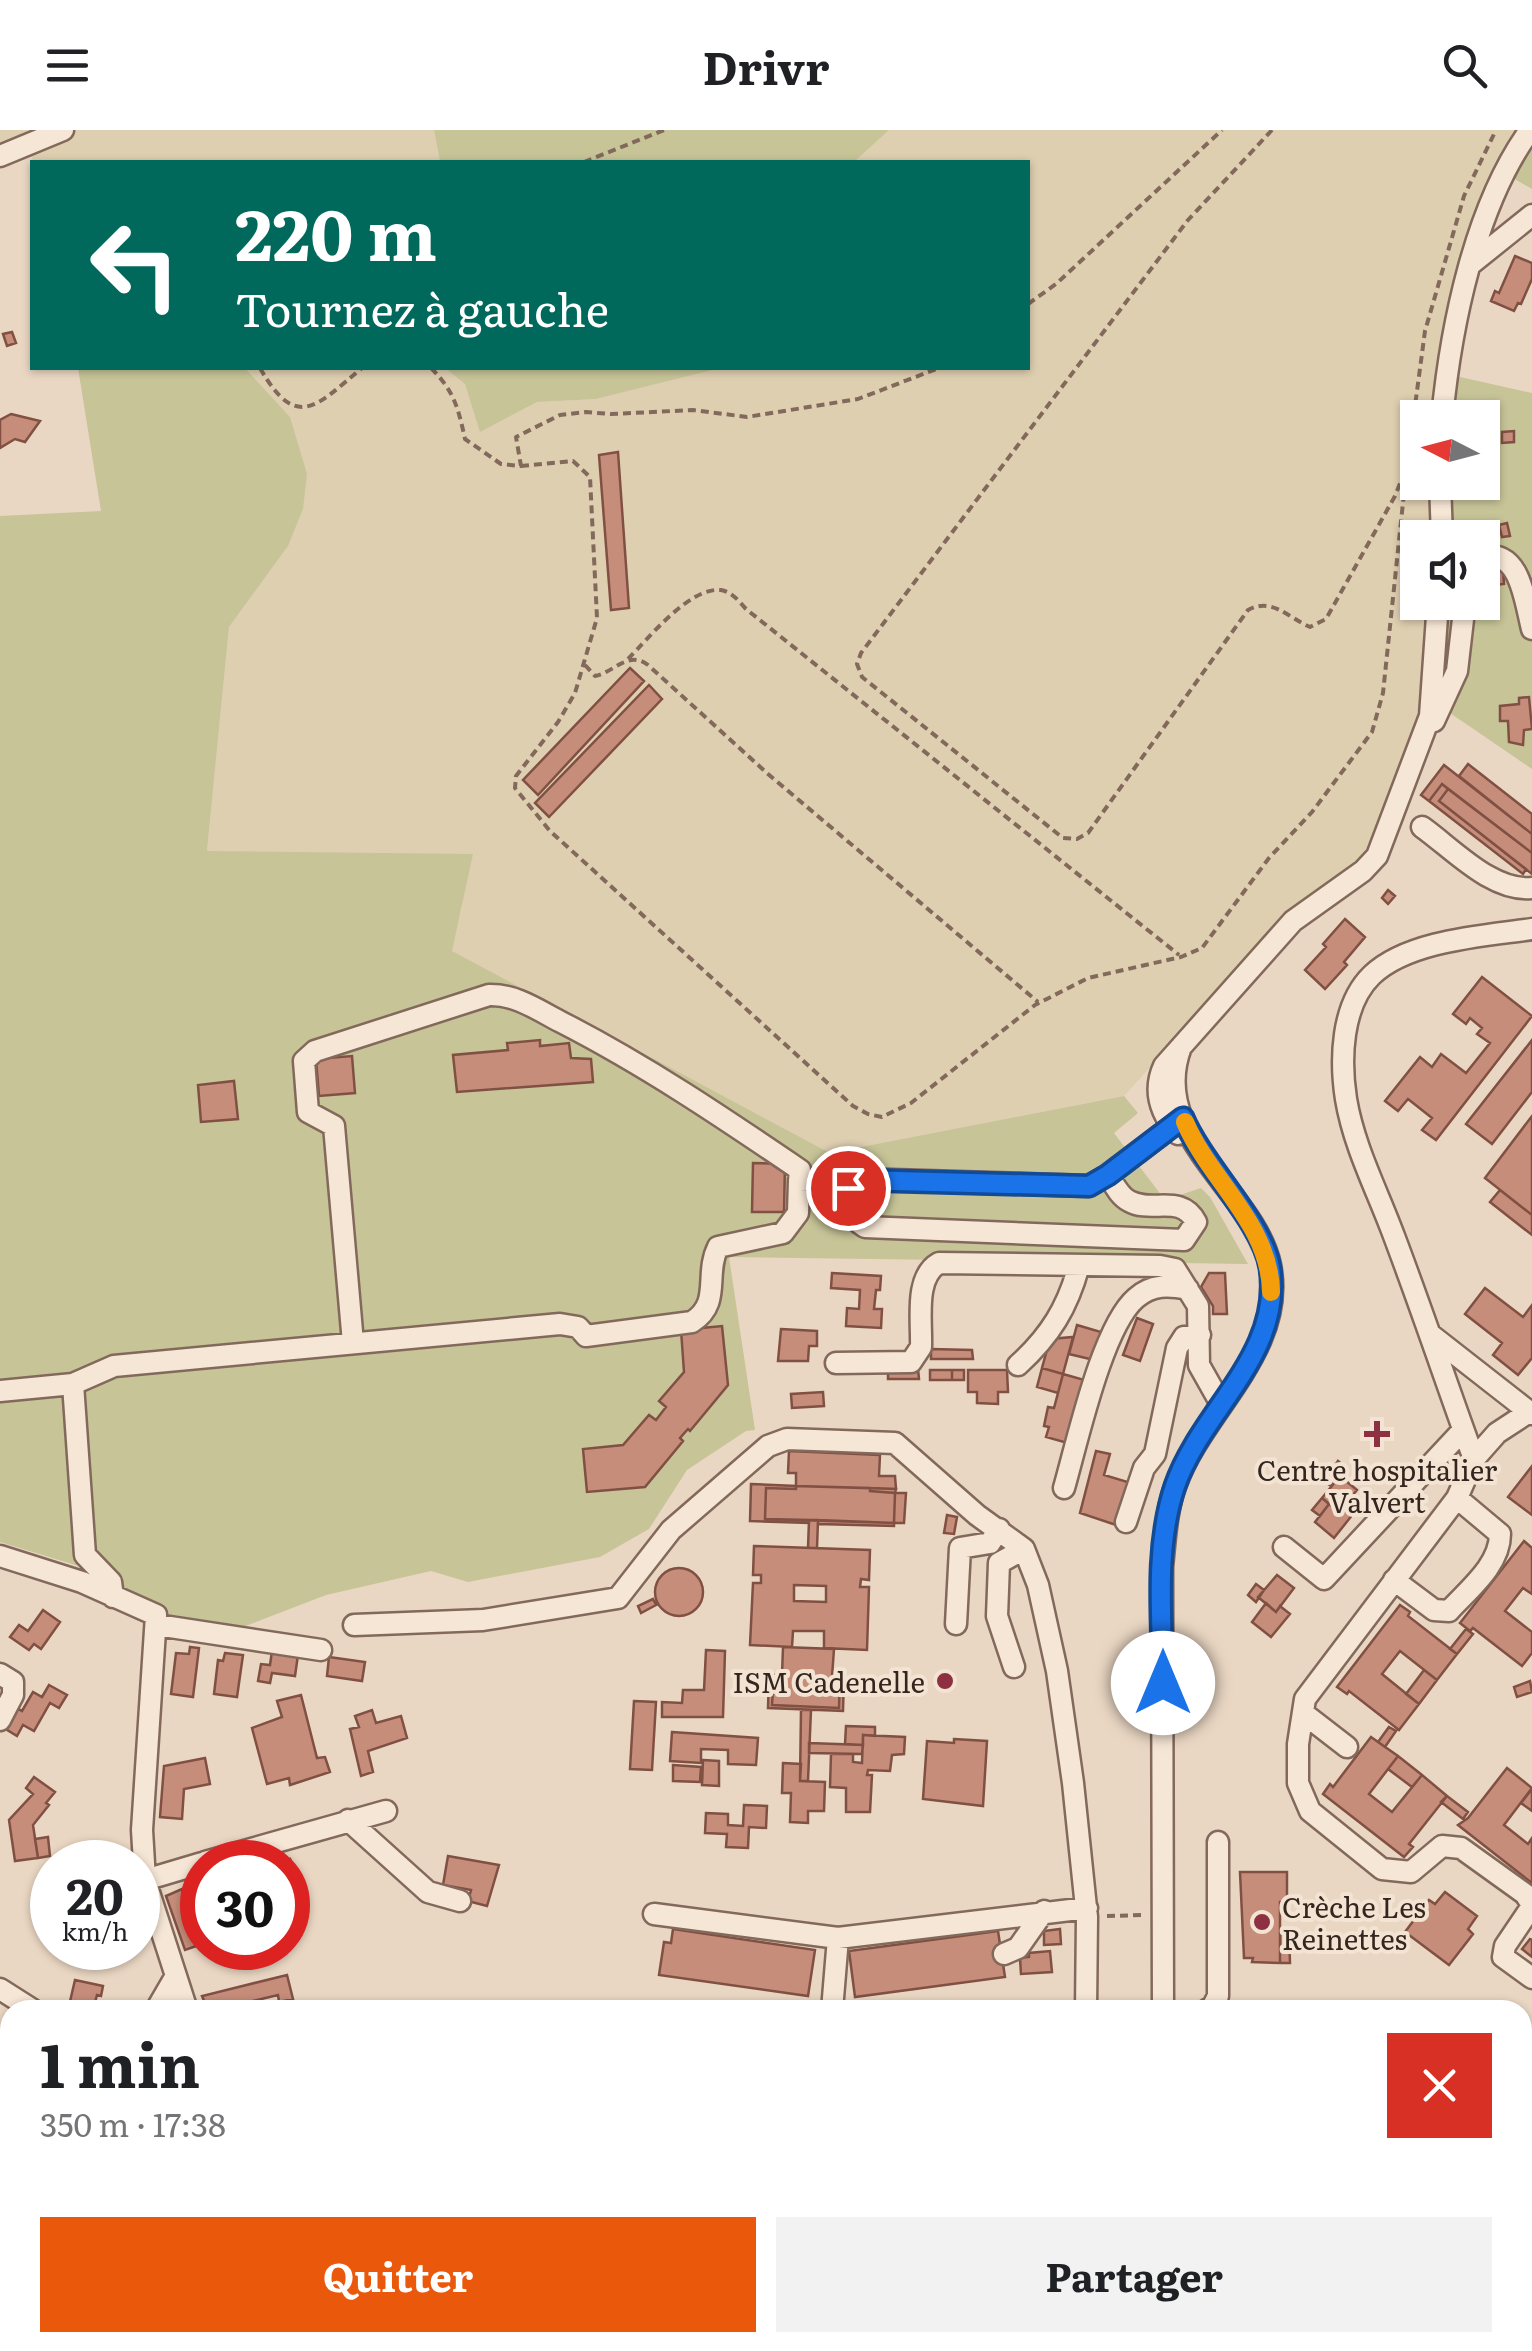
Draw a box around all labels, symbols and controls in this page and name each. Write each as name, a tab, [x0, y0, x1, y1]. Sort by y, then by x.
text: Drivr	[702, 32, 830, 99]
icon: menu	[40, 38, 95, 93]
icon: search	[1437, 38, 1492, 93]
text: 220 m	[235, 179, 437, 283]
icon: left	[70, 200, 200, 330]
text: Tournez à gauche	[235, 274, 609, 341]
north arrow	[1400, 400, 1500, 500]
map controls	[1400, 400, 1500, 620]
button: sound	[1400, 520, 1500, 620]
pin	[806, 1146, 891, 1231]
icon: arrive	[821, 1161, 876, 1216]
marker: Centre hospitalier Valvert	[1364, 1421, 1390, 1447]
place label: Centre hospitalier Valvert	[1257, 1448, 1498, 1522]
position arrow	[1111, 1631, 1215, 1735]
place label: ISM Cadenelle	[733, 1660, 925, 1702]
marker: ISM Cadenelle	[934, 1670, 956, 1692]
speed limit sign: 30	[180, 1840, 310, 1970]
text: 20	[66, 1856, 124, 1930]
place label: Crèche Les Reinettes	[1282, 1885, 1426, 1959]
marker: Crèche Les Reinettes	[1251, 1911, 1273, 1933]
text: km/h	[62, 1912, 128, 1949]
text: 1 min	[40, 2017, 200, 2106]
button: close	[1387, 2033, 1492, 2138]
text: 350 m · 17:38	[40, 2099, 226, 2147]
button: Quitter	[40, 2217, 756, 2332]
button: Partager	[776, 2217, 1492, 2332]

